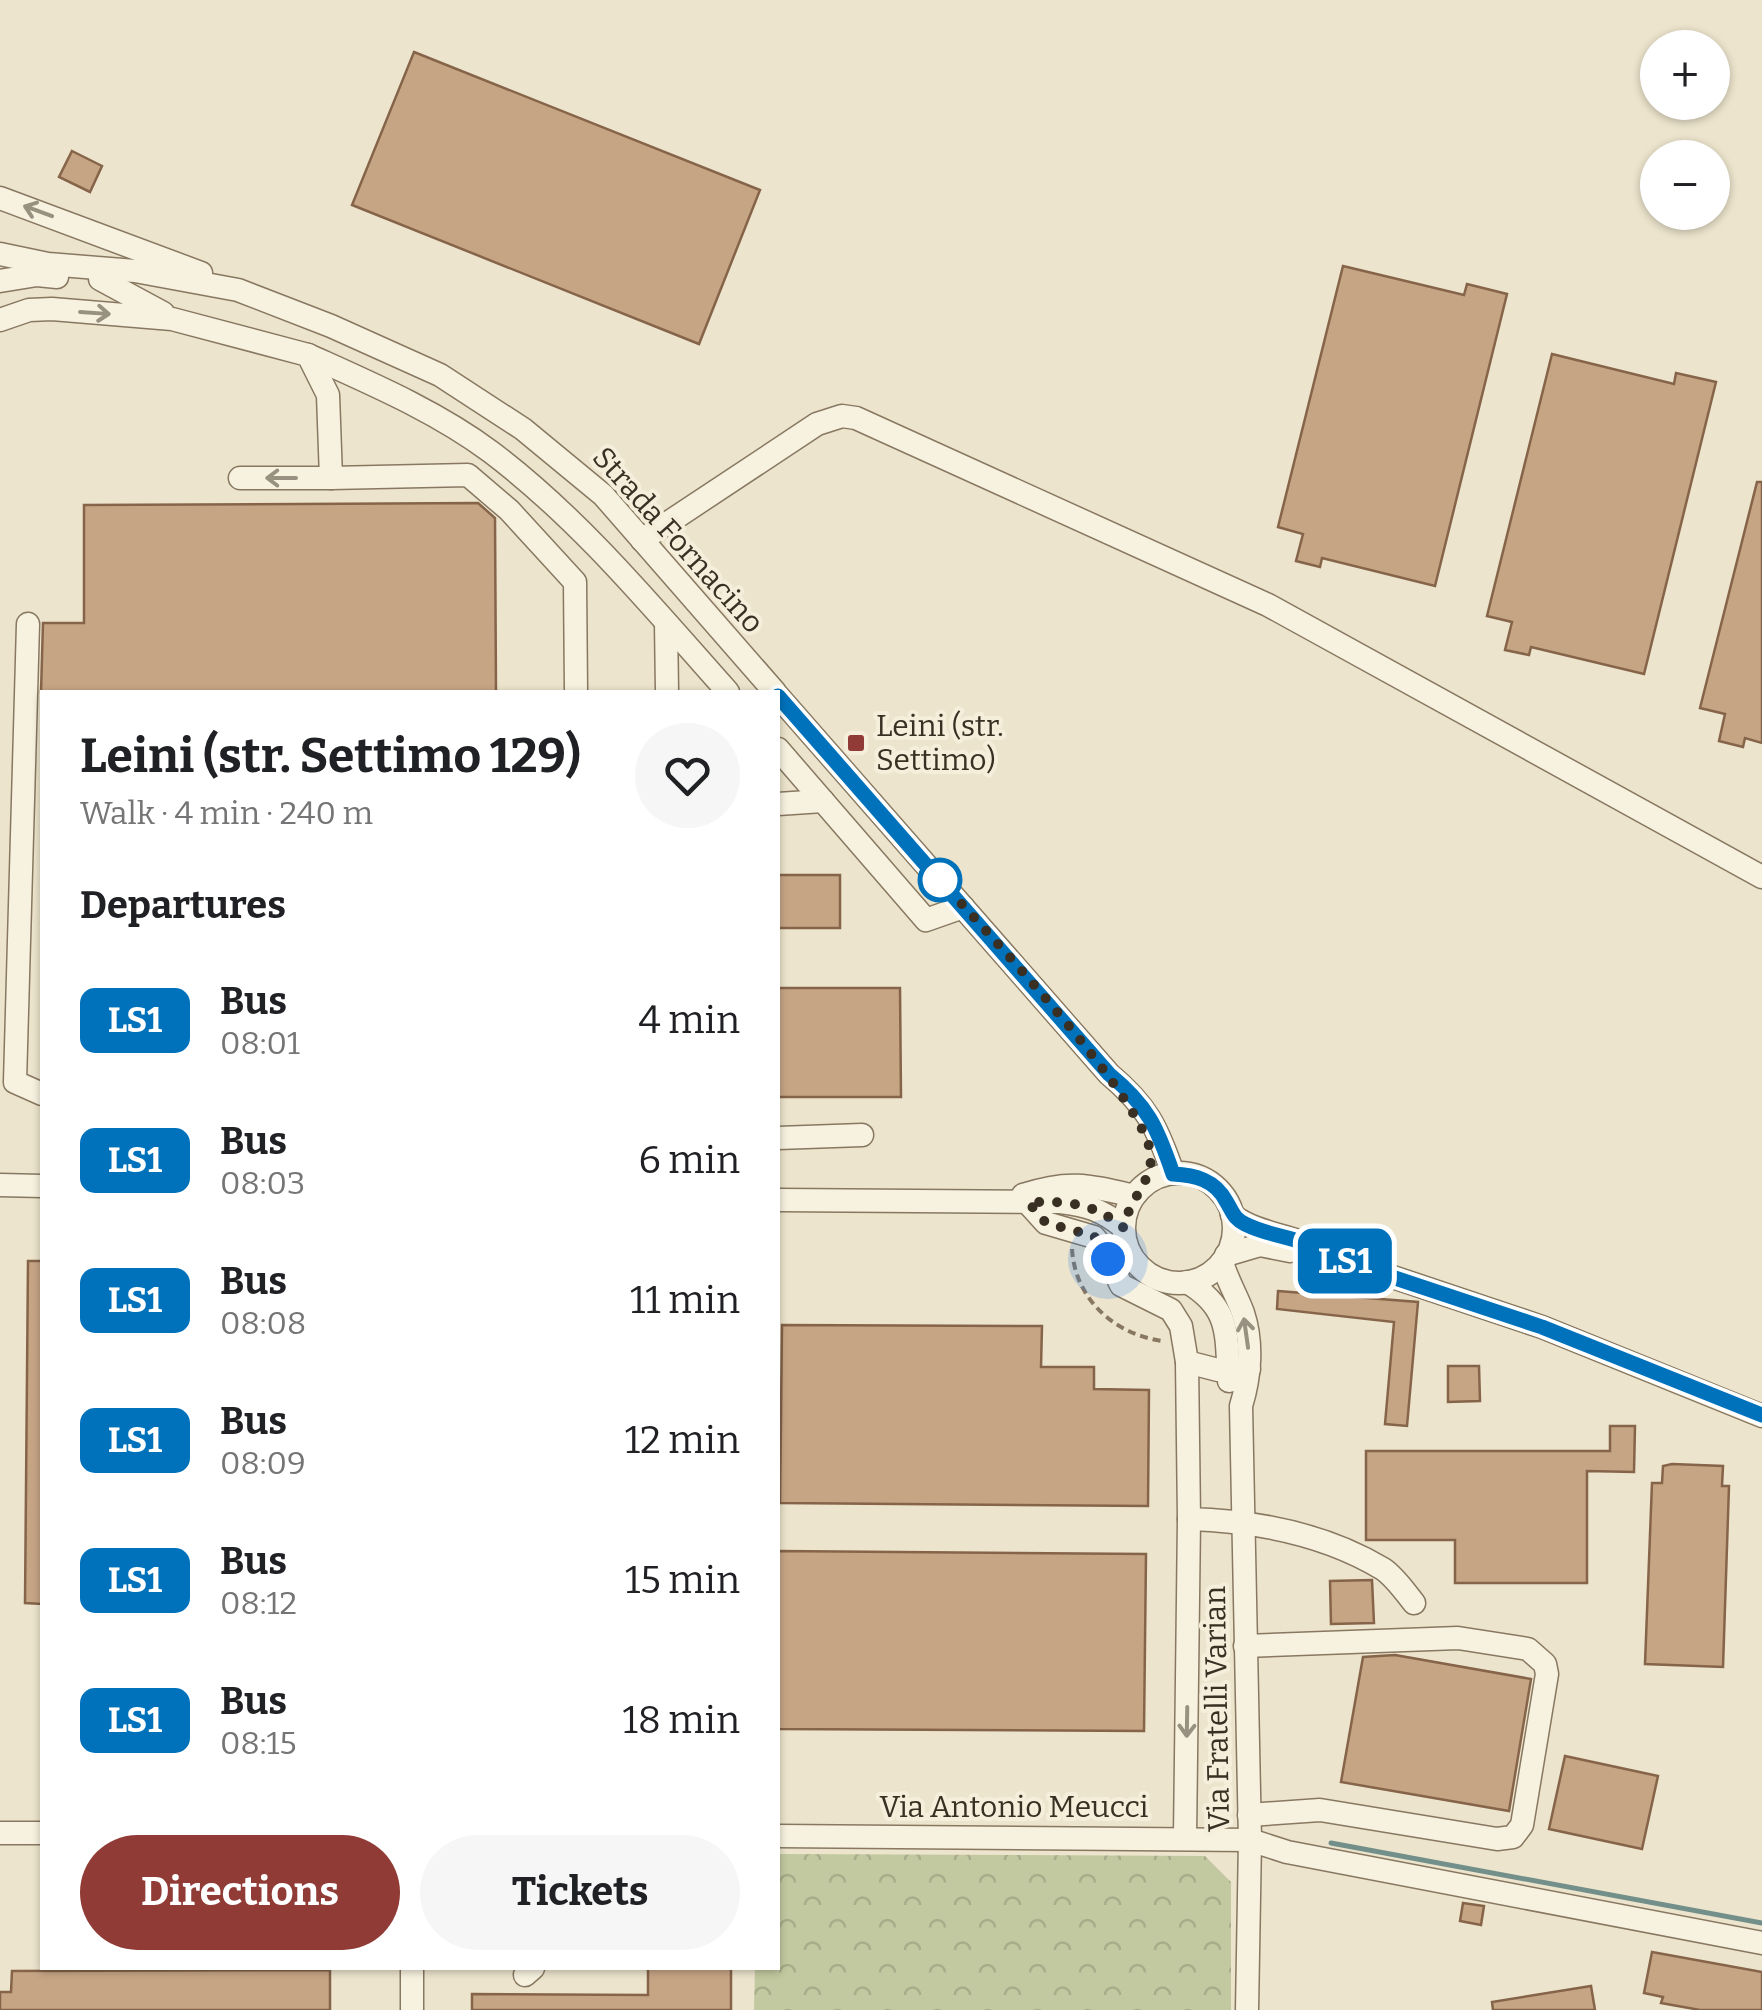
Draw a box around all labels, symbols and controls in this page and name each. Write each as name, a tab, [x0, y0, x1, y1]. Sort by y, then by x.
map controls	[1640, 30, 1730, 230]
button: +	[1640, 30, 1730, 120]
button: −	[1640, 140, 1730, 230]
one-way arrow	[24, 201, 55, 219]
one-way arrow	[79, 303, 111, 322]
street label: Strada Fornacino	[585, 439, 771, 641]
one-way arrow	[266, 468, 298, 488]
place label: Leini (str. Settimo)	[876, 708, 1004, 778]
button: heart	[635, 723, 740, 828]
text: Leini (str. Settimo 129)	[80, 727, 581, 785]
marker: Leini (str. Settimo)	[845, 732, 867, 754]
text: Walk · 4 min · 240 m	[80, 794, 373, 832]
unlabelled marker	[919, 859, 961, 901]
text: Departures	[80, 882, 286, 928]
text: Bus	[220, 978, 287, 1024]
text: 4 min	[639, 997, 740, 1043]
text: LS1	[108, 999, 162, 1041]
text: 08:01	[220, 1024, 300, 1062]
text: Bus	[220, 1118, 287, 1164]
text: 6 min	[638, 1137, 740, 1183]
text: LS1	[108, 1139, 162, 1181]
text: 08:03	[220, 1164, 305, 1202]
line badge: LS1	[1288, 1228, 1402, 1294]
your location	[1083, 1234, 1133, 1284]
text: LS1	[1318, 1240, 1372, 1282]
text: Bus	[220, 1258, 287, 1304]
text: 11 min	[630, 1277, 740, 1323]
text: LS1	[108, 1279, 162, 1321]
text: 08:08	[220, 1304, 306, 1342]
one-way arrow	[1236, 1317, 1254, 1349]
text: Bus	[220, 1398, 287, 1444]
text: 12 min	[625, 1417, 740, 1463]
text: LS1	[108, 1419, 162, 1461]
text: 08:09	[220, 1444, 306, 1482]
text: Bus	[220, 1538, 287, 1584]
text: 15 min	[625, 1557, 740, 1603]
text: LS1	[108, 1559, 162, 1601]
text: 08:12	[220, 1584, 297, 1622]
street label: Via Fratelli Varian	[1197, 1586, 1237, 1832]
text: Bus	[220, 1678, 287, 1724]
text: 18 min	[623, 1697, 740, 1743]
text: LS1	[108, 1699, 162, 1741]
one-way arrow	[1178, 1704, 1196, 1737]
text: 08:15	[220, 1724, 297, 1762]
street label: Via Antonio Meucci	[880, 1789, 1149, 1825]
button: Directions	[80, 1835, 400, 1950]
button: Tickets	[420, 1835, 740, 1950]

